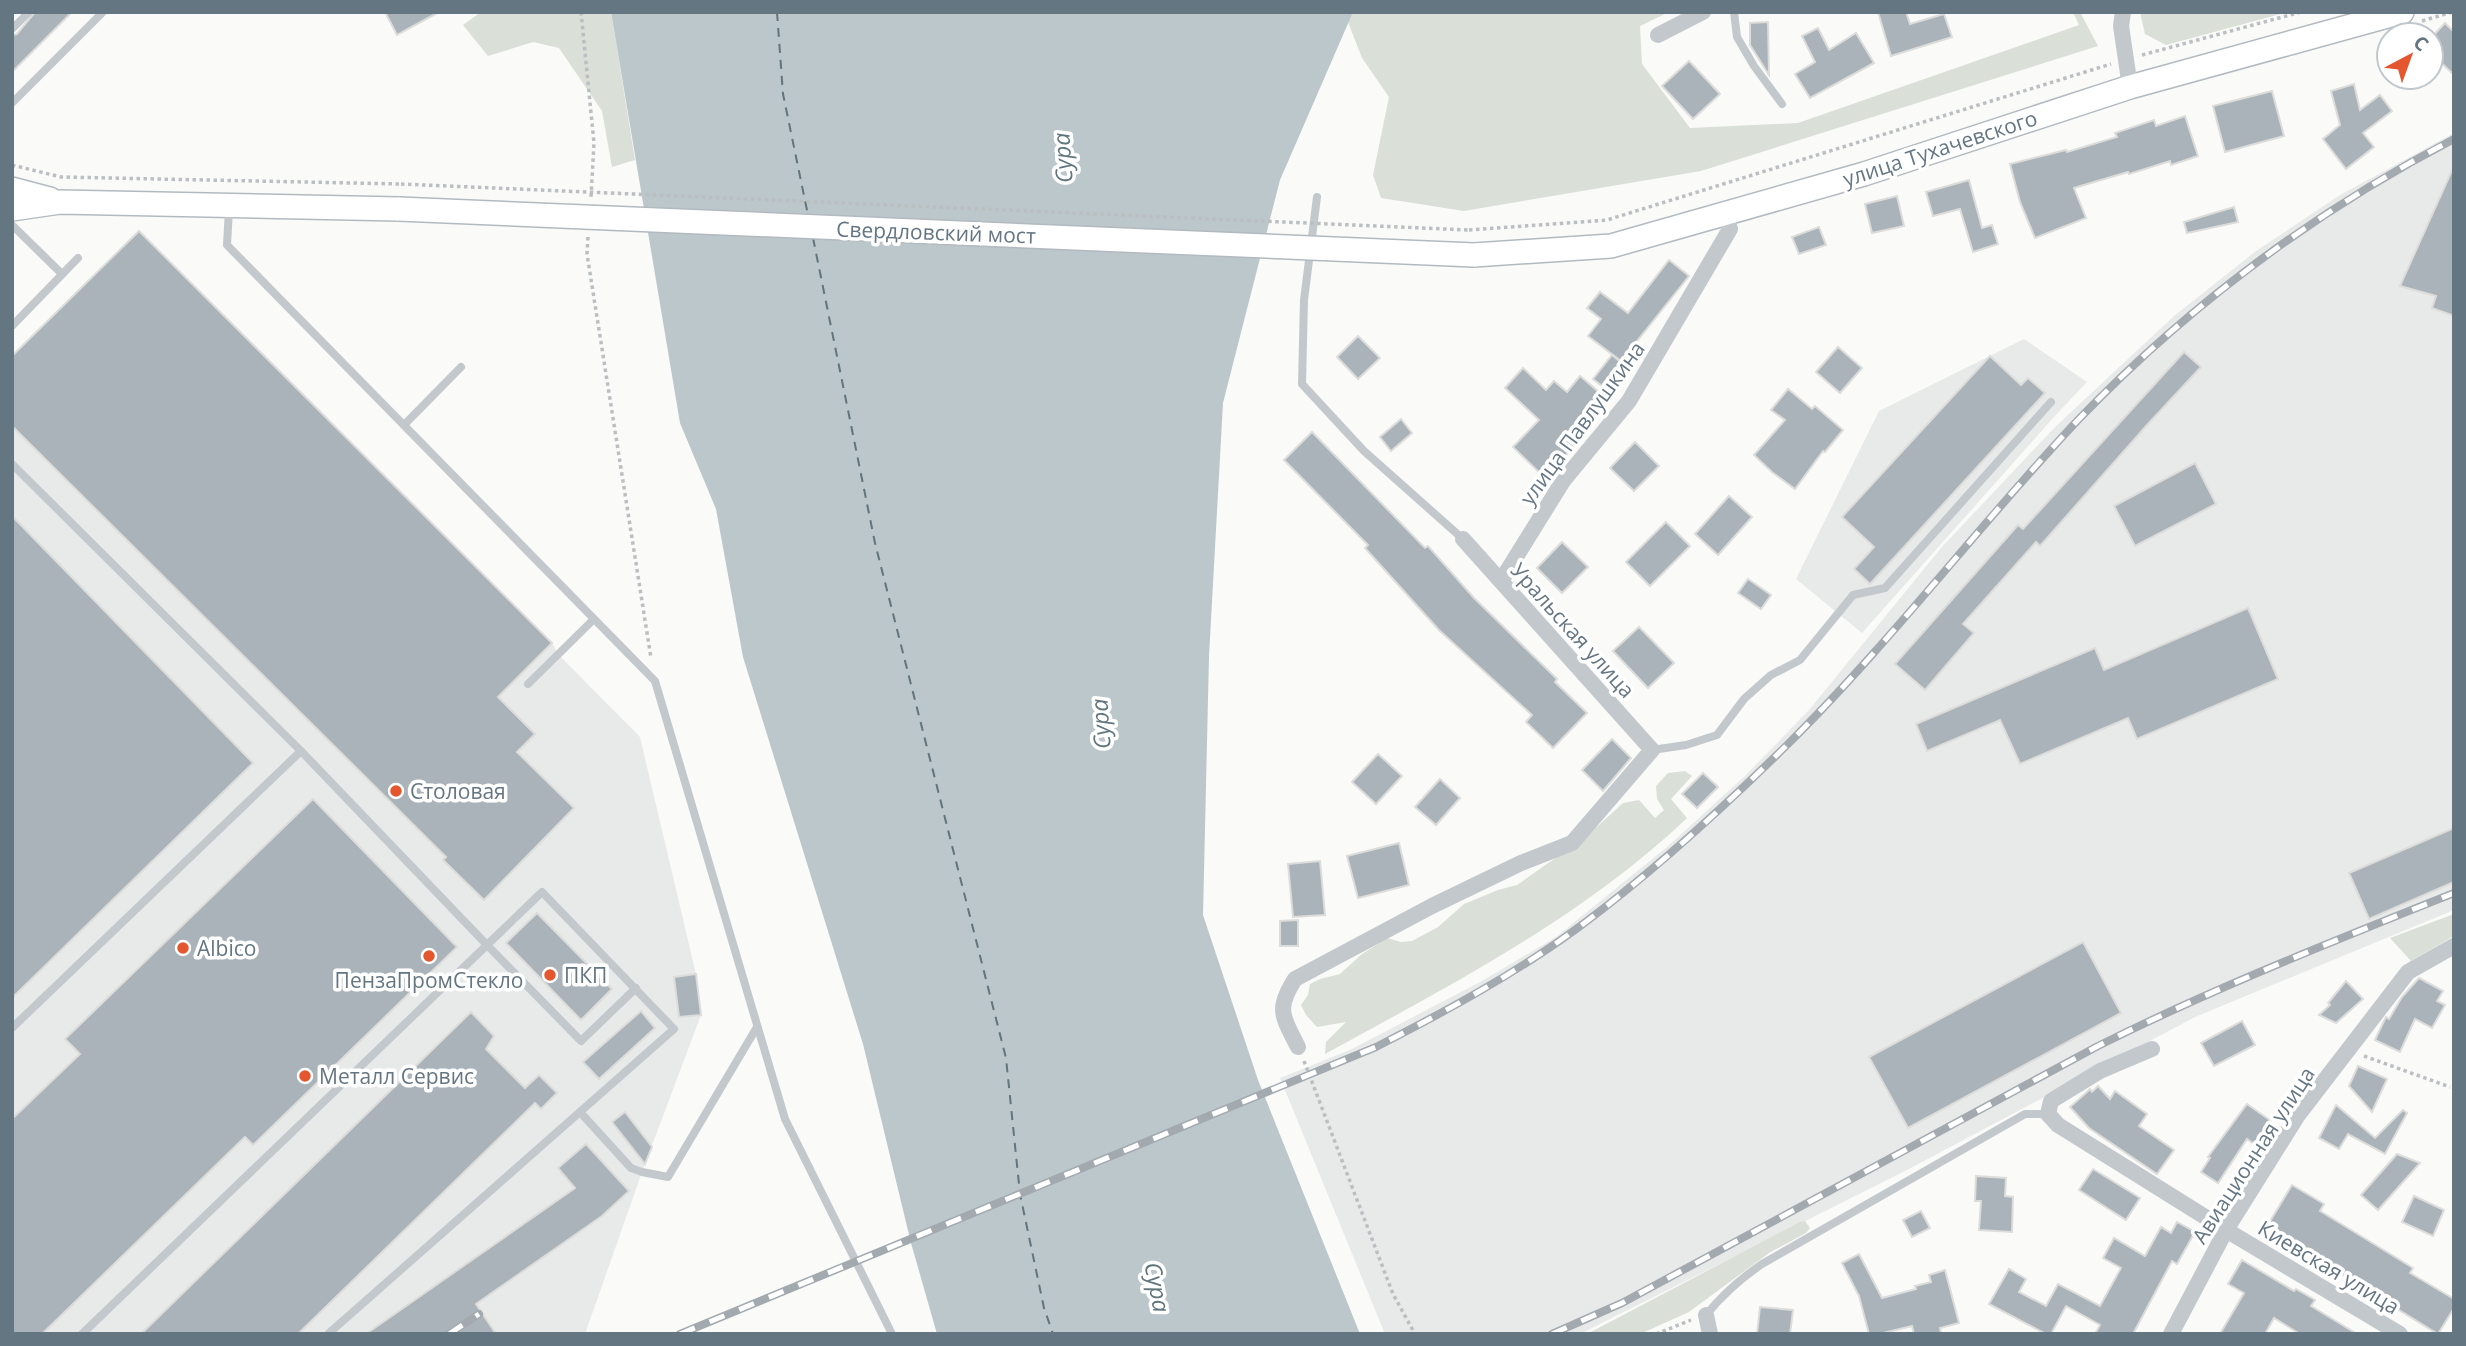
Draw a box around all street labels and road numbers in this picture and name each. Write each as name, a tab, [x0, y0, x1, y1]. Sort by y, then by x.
street label: улица Тухачевского	[1839, 103, 2041, 193]
street label: Свердловский мост	[836, 215, 1036, 249]
street label: улица Павлушкина	[1513, 336, 1651, 510]
street label: Уральская улица	[1505, 557, 1641, 703]
street label: Авиационная улица	[2185, 1061, 2321, 1249]
street label: Киевская улица	[2253, 1214, 2405, 1320]

